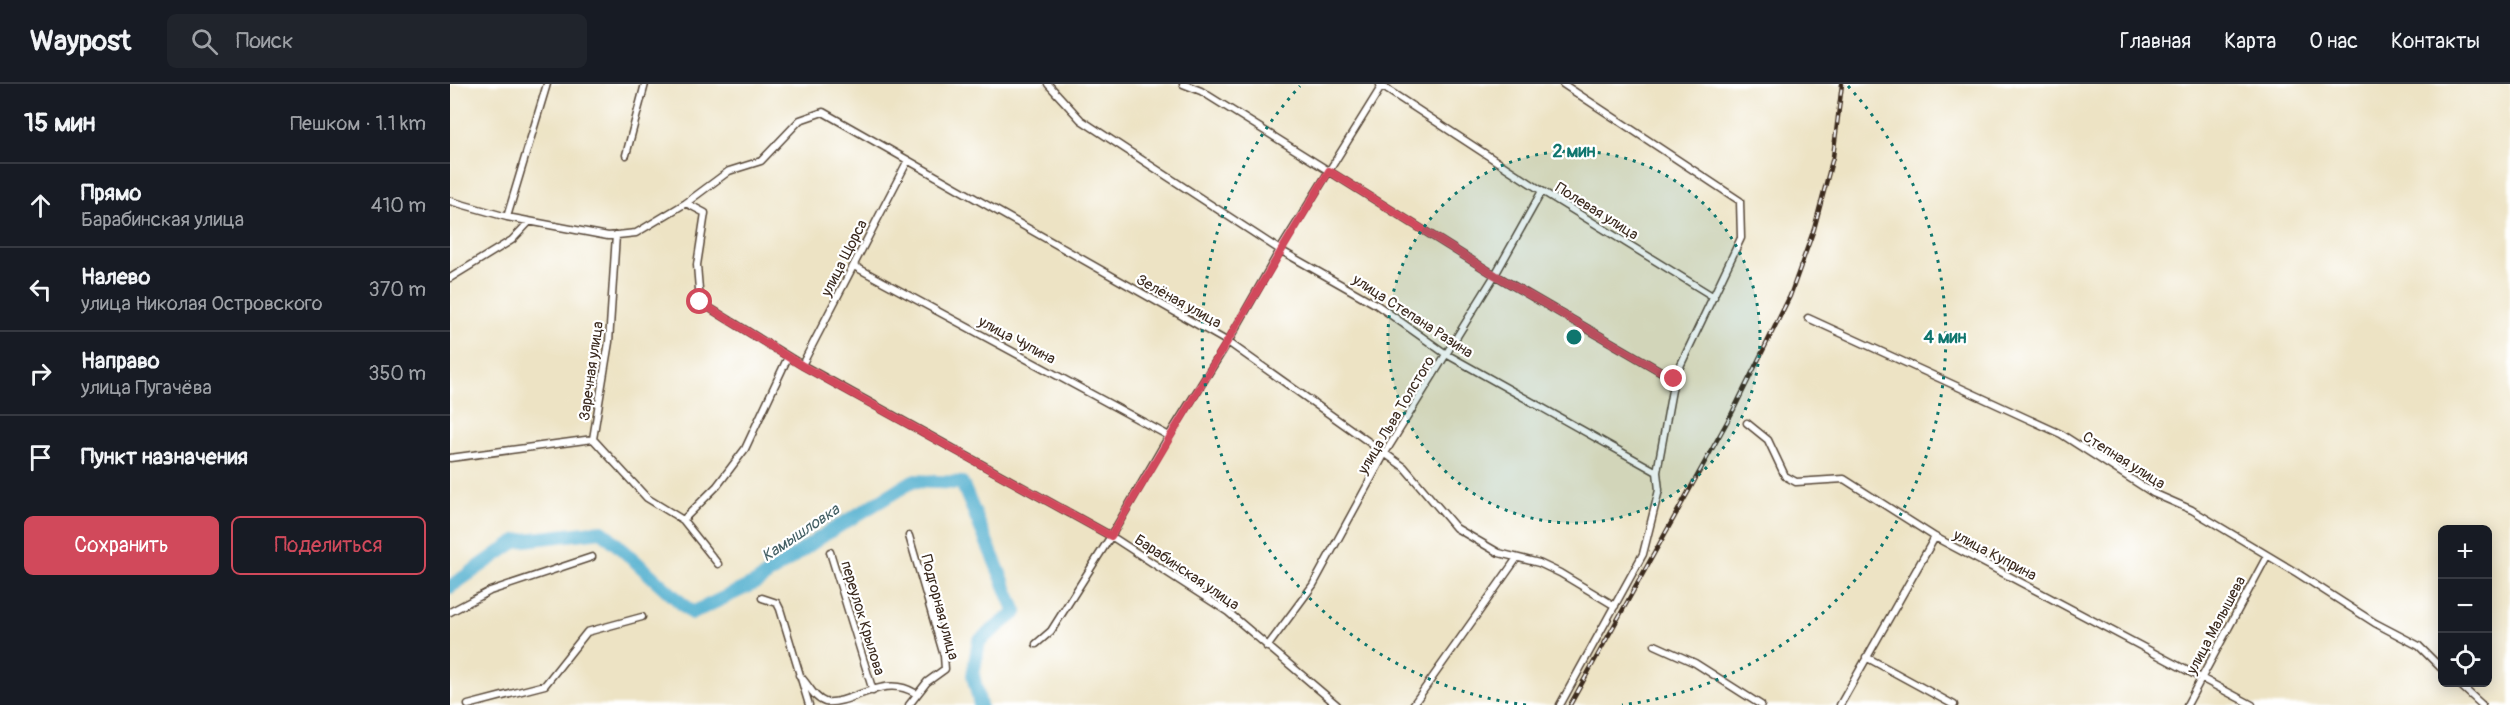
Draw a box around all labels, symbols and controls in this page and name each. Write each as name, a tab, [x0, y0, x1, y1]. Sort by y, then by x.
search box	[167, 14, 587, 68]
text: Waypost	[30, 24, 131, 59]
icon: search	[188, 25, 221, 58]
text: Поиск	[236, 27, 293, 55]
text: Главная	[2120, 28, 2191, 55]
text: Карта	[2224, 28, 2276, 55]
text: О нас	[2309, 28, 2358, 55]
text: Контакты	[2391, 28, 2480, 55]
text: 15 мин	[24, 107, 96, 139]
text: Пешком · 1.1 km	[290, 111, 426, 136]
text: 2 мин	[1553, 140, 1595, 163]
street label: Полевая улица	[1552, 178, 1642, 244]
text: Прямо	[81, 179, 141, 207]
icon: ahead	[24, 189, 57, 222]
text: 410 m	[371, 193, 426, 218]
text: Барабинская улица	[81, 207, 244, 232]
street label: улица Щорса	[817, 217, 872, 301]
text: Налево	[81, 263, 150, 291]
street label: Зелёная улица	[1133, 270, 1225, 333]
street label: улица Степана Разина	[1348, 270, 1477, 362]
icon: left	[24, 273, 57, 306]
text: 370 m	[369, 277, 426, 302]
route start	[686, 288, 712, 314]
text: улица Николая Островского	[81, 291, 323, 316]
street label: улица Чупина	[974, 312, 1059, 369]
street label: Заречная улица	[575, 320, 608, 422]
text: 4 мин	[1923, 326, 1967, 349]
centre of rings	[1564, 327, 1584, 347]
text: Направо	[81, 347, 160, 375]
street label: улица Льва Толстого	[1353, 353, 1439, 479]
icon: right	[24, 357, 57, 390]
text: 350 m	[368, 361, 426, 386]
route end	[1660, 365, 1686, 391]
text: улица Пугачёва	[81, 375, 212, 400]
street label: Степная улица	[2079, 427, 2169, 493]
icon: arrive	[24, 441, 57, 474]
text: Пункт назначения	[81, 443, 248, 471]
water label: Камышловка	[758, 499, 844, 566]
button: Сохранить	[24, 516, 219, 575]
button: Поделиться	[231, 516, 426, 575]
street label: улица Куприна	[1949, 525, 2040, 585]
map controls	[2438, 525, 2492, 687]
button: +	[2438, 525, 2492, 579]
street label: Барабинская улица	[1131, 530, 1243, 615]
street label: Подгорная улица	[916, 552, 963, 662]
street label: переулок Крылова	[836, 559, 889, 678]
street label: улица Малышева	[2182, 573, 2250, 678]
button: −	[2438, 579, 2492, 633]
button: locate	[2438, 633, 2492, 687]

